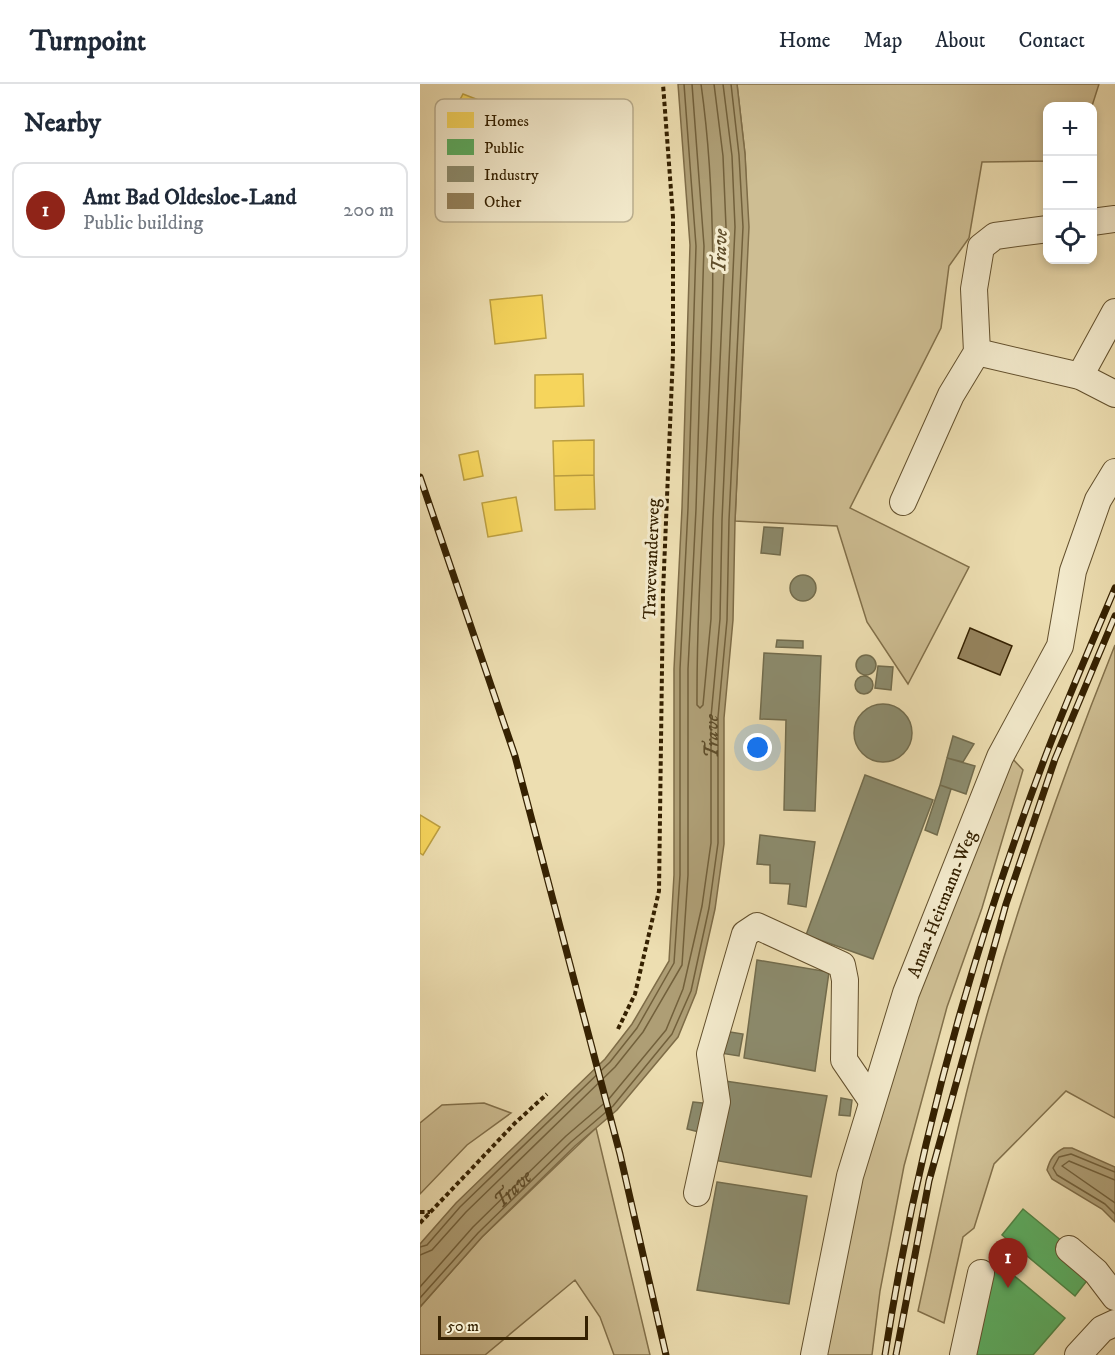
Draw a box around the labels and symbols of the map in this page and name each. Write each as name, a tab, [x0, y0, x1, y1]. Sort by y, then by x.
legend	[435, 99, 633, 222]
text: Homes	[484, 111, 529, 131]
text: Public	[484, 138, 524, 158]
text: Industry	[484, 165, 539, 185]
text: Other	[484, 192, 521, 212]
water label: Trave	[707, 227, 734, 274]
street label: Travewanderweg	[639, 498, 665, 620]
water label: Trave	[700, 713, 725, 759]
your location	[743, 733, 772, 762]
street label: Anna-Heitmann-Weg	[903, 827, 982, 981]
water label: Trave	[489, 1164, 539, 1214]
pin: 1	[988, 1238, 1028, 1288]
scale bar	[438, 1313, 588, 1340]

